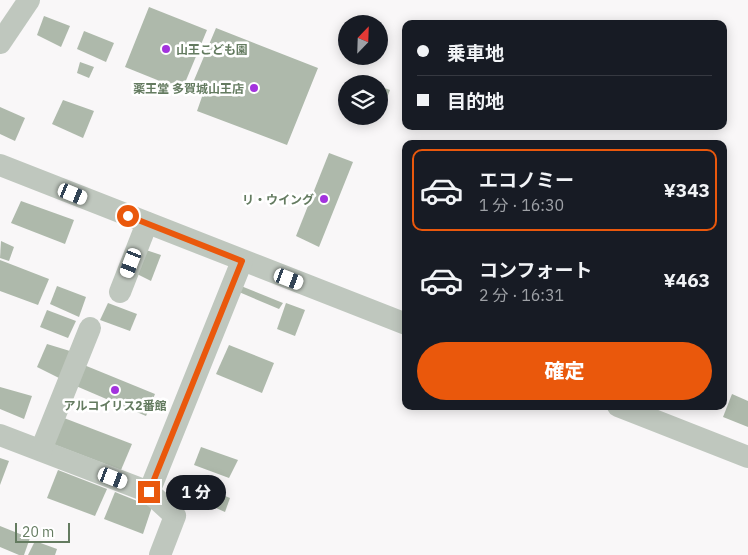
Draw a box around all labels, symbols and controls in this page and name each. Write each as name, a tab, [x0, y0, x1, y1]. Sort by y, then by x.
north arrow	[338, 15, 388, 65]
map controls	[338, 15, 388, 125]
text: 乗車地	[447, 41, 504, 65]
place label: 山王こども園	[176, 42, 248, 57]
marker: 山王こども園	[160, 43, 172, 55]
button: layers	[338, 75, 388, 125]
place label: 薬王堂 多賀城山王店	[133, 81, 244, 96]
marker: 薬王堂 多賀城山王店	[248, 82, 260, 94]
text: 目的地	[447, 89, 504, 113]
icon: car	[419, 168, 464, 213]
text: エコノミー	[479, 168, 574, 192]
text: ¥343	[663, 178, 710, 202]
car	[56, 181, 89, 207]
place label: リ・ウイング	[242, 192, 314, 207]
marker: リ・ウイング	[318, 193, 330, 205]
text: 1 分 · 16:30	[479, 195, 564, 215]
route start	[117, 205, 139, 227]
car	[118, 246, 143, 280]
icon: car	[419, 258, 464, 303]
text: コンフォート	[479, 258, 592, 282]
car	[272, 267, 305, 291]
text: ¥463	[663, 268, 710, 292]
text: 2 分 · 16:31	[479, 285, 564, 305]
button: 確定	[417, 342, 712, 400]
marker: アルコイリス2番館	[109, 384, 121, 396]
place label: アルコイリス2番館	[64, 398, 166, 413]
car	[96, 466, 129, 490]
callout: 1 分	[166, 474, 226, 510]
route end	[138, 481, 160, 503]
text: 1 分	[181, 482, 211, 502]
scale bar	[15, 520, 70, 543]
text: 20 m	[22, 523, 54, 541]

